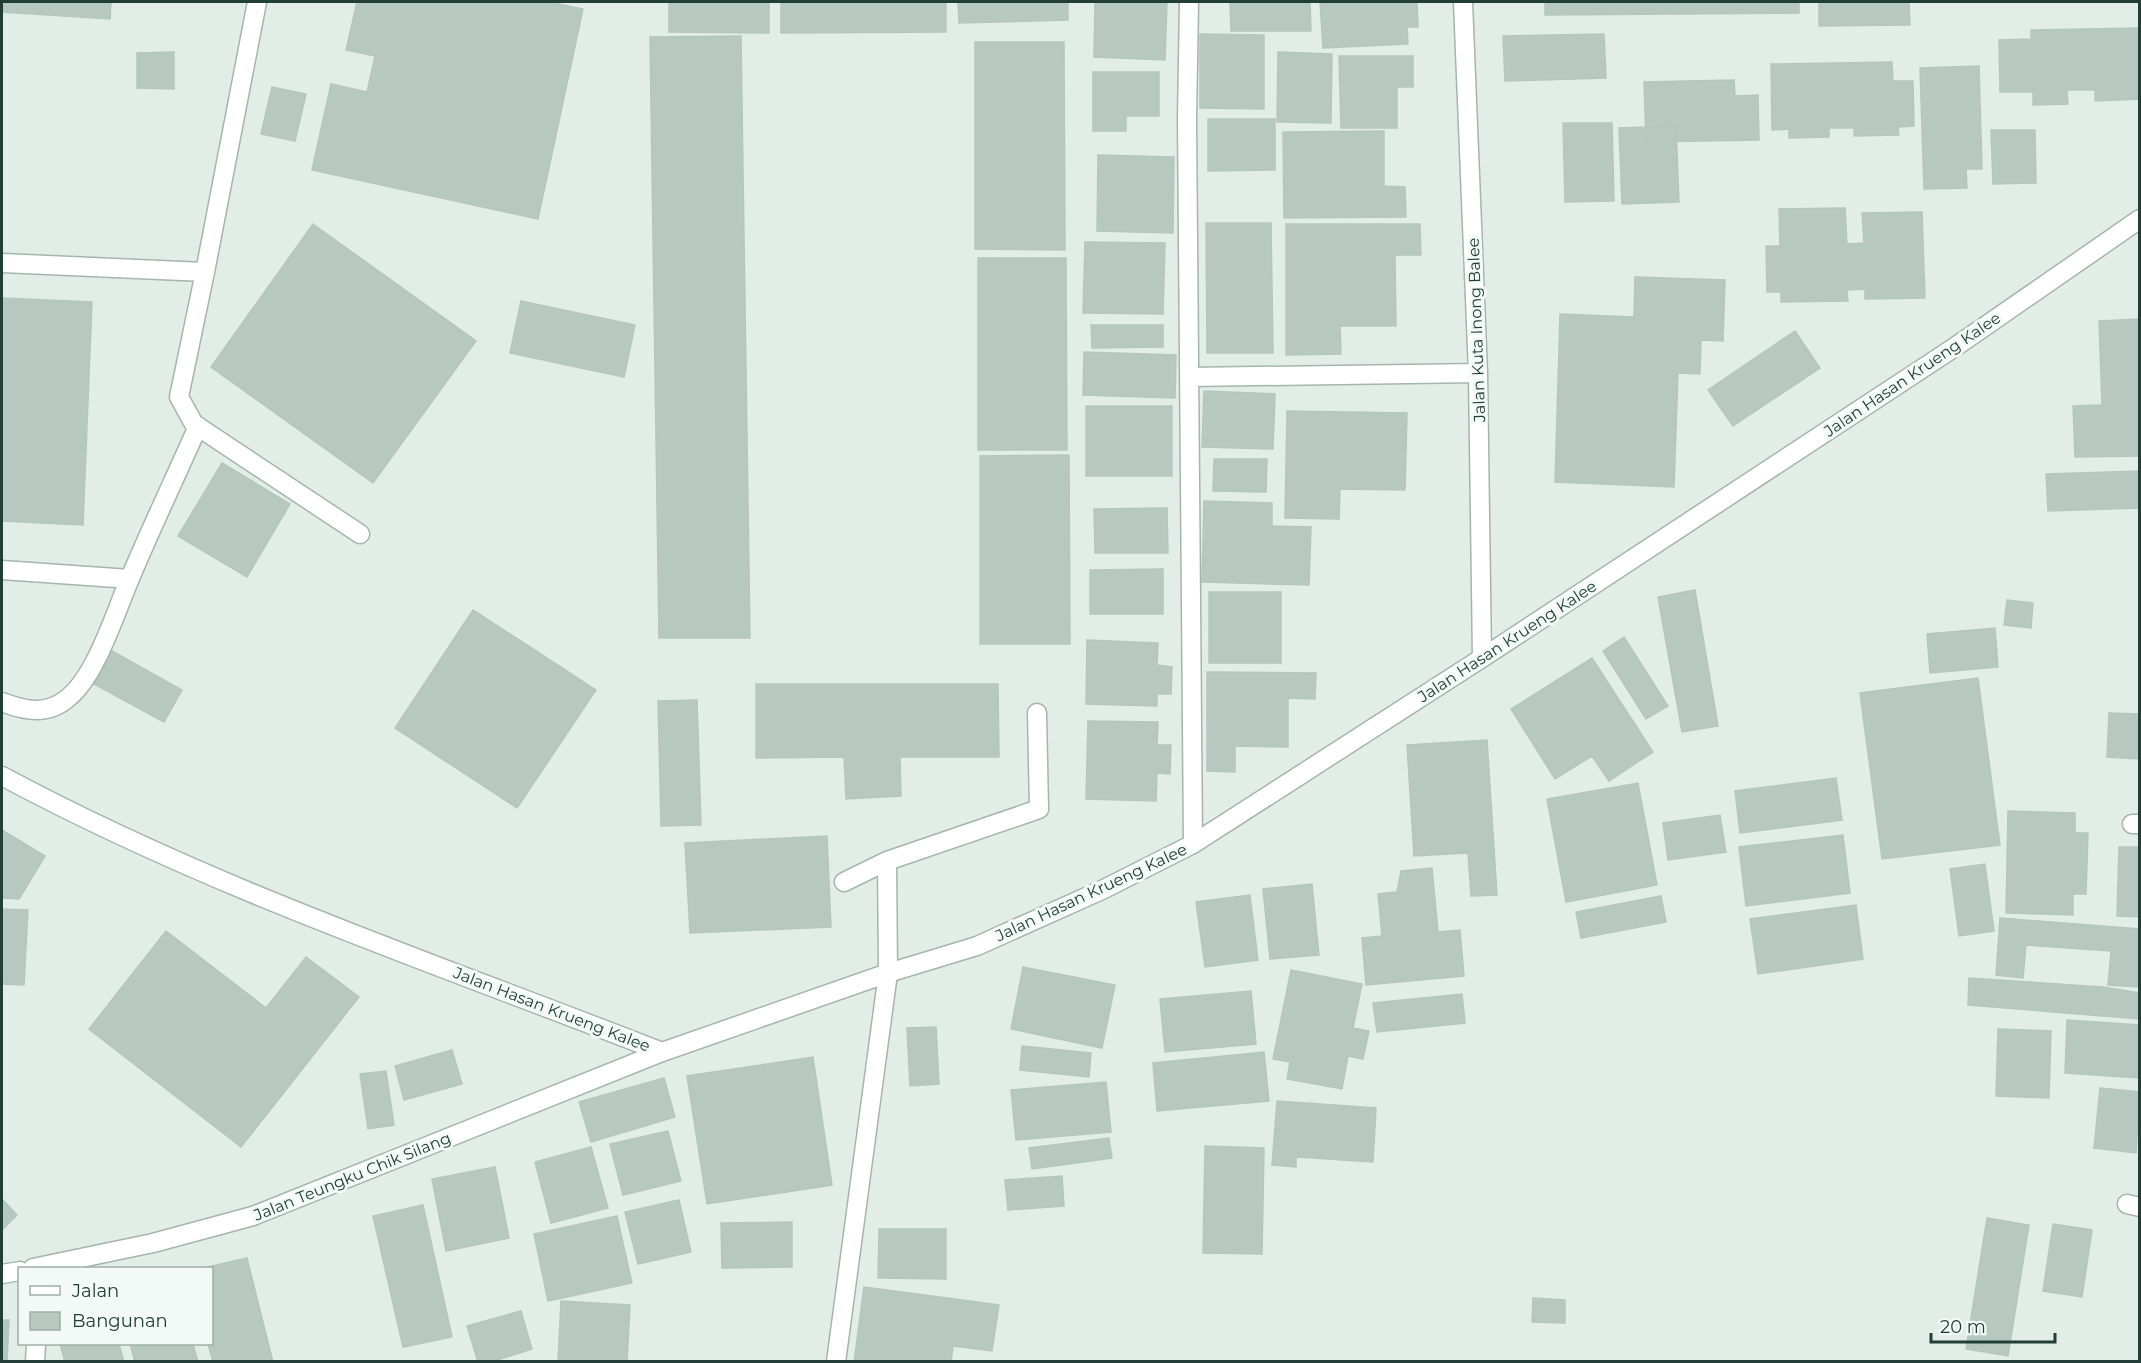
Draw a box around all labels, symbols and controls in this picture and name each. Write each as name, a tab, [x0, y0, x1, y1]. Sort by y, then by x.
street label: Jalan Kuta Inong Balee	[1464, 237, 1489, 424]
street label: Jalan Hasan Krueng Kalee	[1819, 308, 2004, 441]
street label: Jalan Hasan Krueng Kalee	[1414, 576, 1600, 707]
street label: Jalan Hasan Krueng Kalee	[992, 840, 1190, 946]
street label: Jalan Hasan Krueng Kalee	[450, 963, 653, 1056]
street label: Jalan Teungku Chik Silang	[250, 1128, 454, 1225]
legend	[18, 1267, 213, 1345]
text: Jalan	[71, 1280, 119, 1302]
scale bar	[1931, 1306, 2056, 1344]
text: Bangunan	[72, 1310, 168, 1332]
text: 20 m	[1940, 1316, 1986, 1338]

